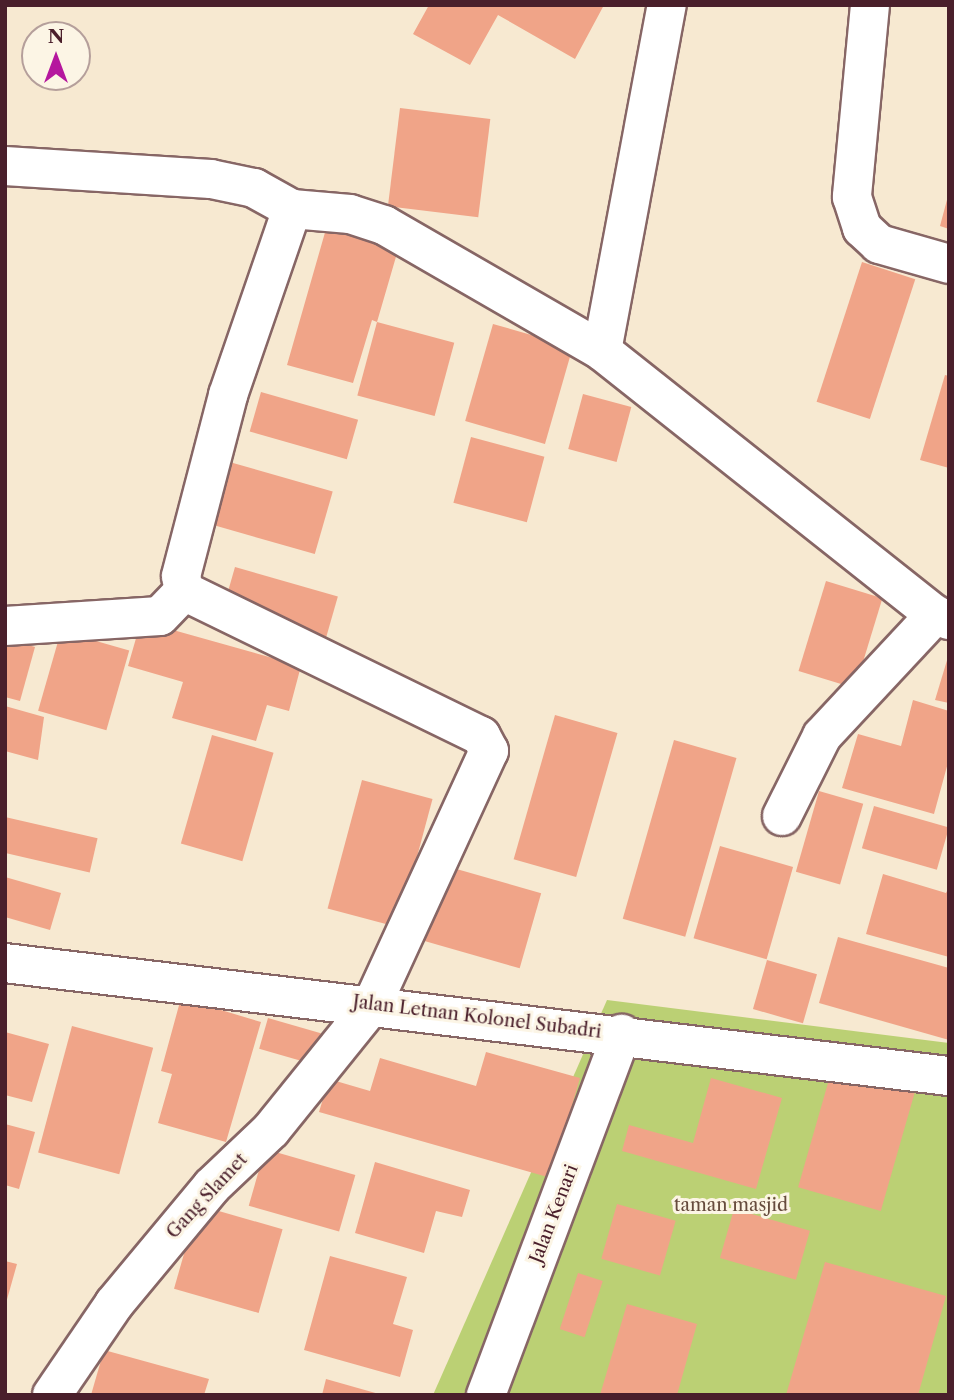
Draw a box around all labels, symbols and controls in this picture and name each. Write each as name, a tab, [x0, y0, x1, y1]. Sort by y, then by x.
north arrow	[21, 21, 91, 91]
text: N	[48, 25, 64, 48]
street label: Jalan Letnan Kolonel Subadri	[352, 991, 602, 1043]
street label: Gang Slamet	[162, 1149, 252, 1243]
street label: Jalan Kenari	[525, 1162, 583, 1266]
park label: taman masjid	[674, 1194, 788, 1216]

